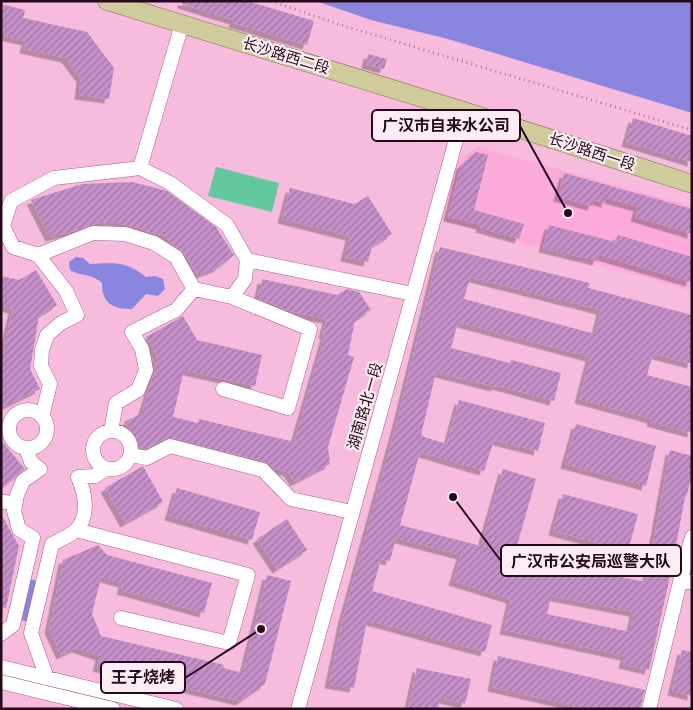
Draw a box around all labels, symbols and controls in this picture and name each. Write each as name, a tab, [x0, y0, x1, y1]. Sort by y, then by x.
street label: 长沙路西二段	[240, 34, 332, 78]
callout: 广汉市自来水公司	[372, 110, 520, 141]
text: 广汉市自来水公司	[382, 116, 510, 135]
street label: 长沙路西一段	[546, 130, 638, 174]
street label: 湖南路北一段	[344, 360, 386, 452]
callout: 广汉市公安局巡警大队	[501, 545, 681, 576]
text: 广汉市公安局巡警大队	[511, 552, 671, 571]
callout: 王子烧烤	[101, 662, 185, 693]
text: 王子烧烤	[111, 668, 175, 687]

